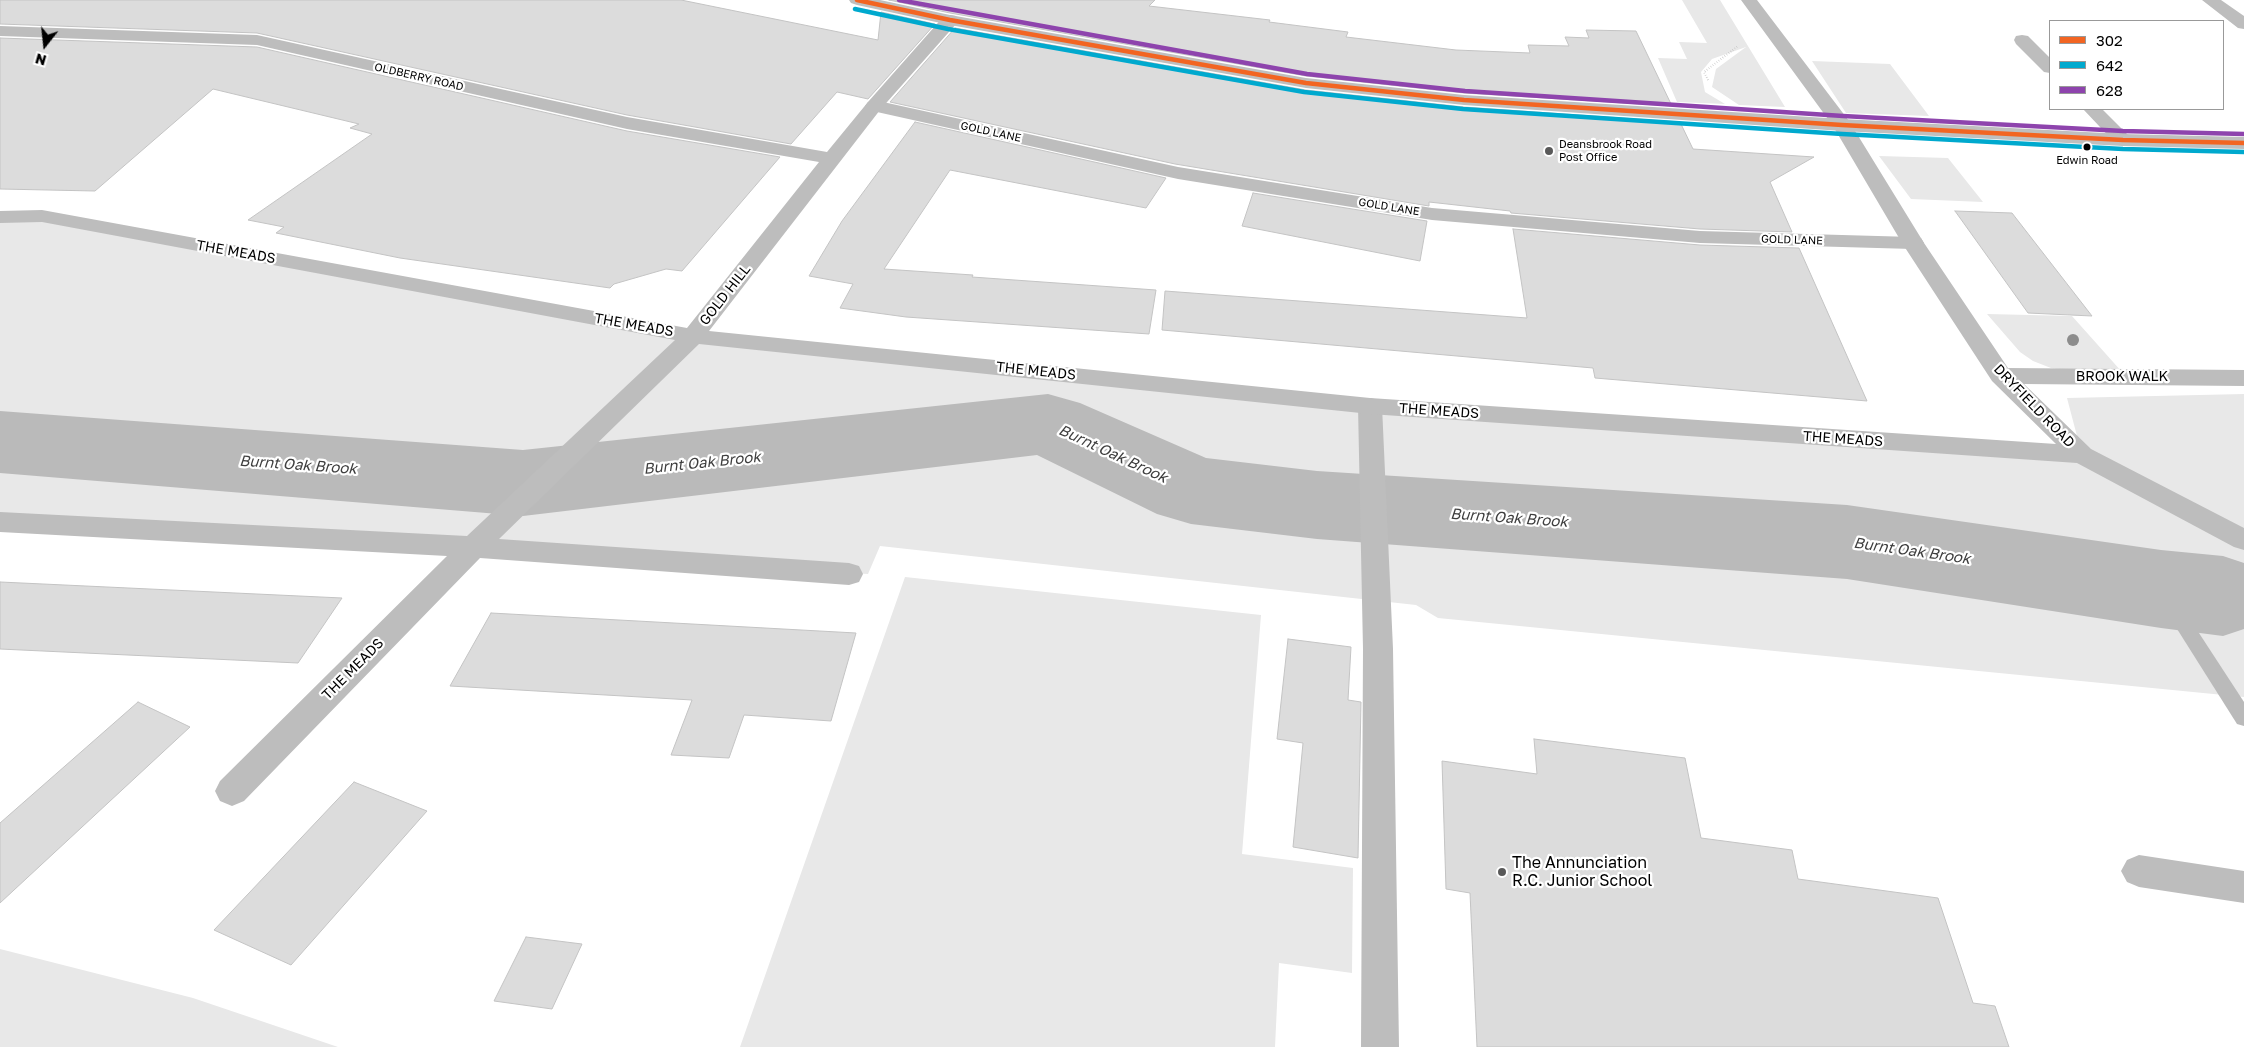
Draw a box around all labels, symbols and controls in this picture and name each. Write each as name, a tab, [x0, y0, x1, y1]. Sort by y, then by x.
north arrow	[20, 20, 70, 70]
legend	[2049, 20, 2224, 110]
text: 302	[2096, 31, 2123, 49]
text: N	[33, 50, 48, 70]
text: 642	[2096, 56, 2123, 74]
street label: OLDBERRY ROAD	[373, 60, 465, 94]
text: 628	[2096, 81, 2123, 99]
street label: GOLD LANE	[959, 119, 1023, 145]
place label: Deansbrook Road Post Office	[1559, 138, 1652, 164]
marker: Edwin Road	[2082, 142, 2092, 152]
marker: Deansbrook Road Post Office	[1543, 145, 1555, 157]
place label: Edwin Road	[2056, 154, 2118, 168]
street label: GOLD LANE	[1358, 196, 1420, 218]
street label: GOLD LANE	[1761, 232, 1823, 248]
street label: THE MEADS	[195, 237, 277, 267]
street label: GOLD HILL	[696, 261, 754, 329]
street label: THE MEADS	[593, 310, 675, 340]
street label: THE MEADS	[995, 358, 1077, 384]
street label: DRYFIELD ROAD	[1990, 361, 2078, 451]
street label: BROOK WALK	[2076, 369, 2168, 385]
street label: THE MEADS	[1398, 400, 1480, 422]
water label: Burnt Oak Brook	[1056, 421, 1170, 487]
street label: THE MEADS	[1802, 428, 1884, 450]
water label: Burnt Oak Brook	[642, 448, 762, 478]
water label: Burnt Oak Brook	[239, 452, 357, 478]
water label: Burnt Oak Brook	[1450, 505, 1568, 531]
water label: Burnt Oak Brook	[1852, 534, 1972, 568]
street label: THE MEADS	[319, 635, 387, 703]
place label: The Annunciation R.C. Junior School	[1512, 853, 1652, 891]
marker: The Annunciation R.C. Junior School	[1496, 866, 1508, 878]

